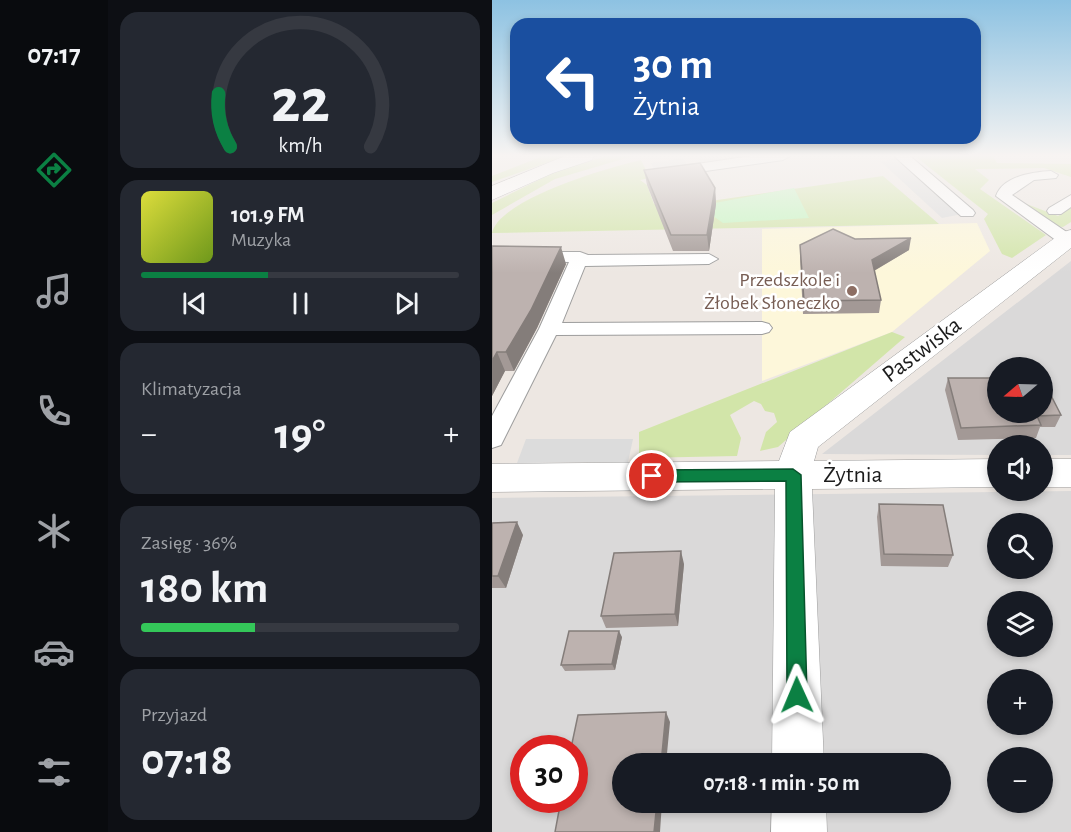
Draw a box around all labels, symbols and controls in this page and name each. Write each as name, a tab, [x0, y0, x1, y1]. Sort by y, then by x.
text: 07:17	[27, 41, 81, 68]
icon: left	[534, 42, 612, 120]
text: 30 m	[633, 44, 713, 86]
text: 22	[271, 71, 329, 133]
text: Żytnia	[633, 93, 700, 120]
text: km/h	[278, 135, 322, 156]
icon: directions	[33, 149, 75, 191]
text: 101.9 FM	[231, 204, 305, 226]
text: Muzyka	[231, 230, 291, 250]
icon: music	[33, 270, 75, 312]
place label: Przedszkole i Żłobek Słoneczko	[704, 270, 840, 313]
marker: Przedszkole i Żłobek Słoneczko	[845, 284, 859, 298]
icon: previous	[178, 287, 211, 320]
icon: pause	[284, 287, 317, 320]
icon: next	[390, 287, 423, 320]
street label: Pastwiska	[878, 313, 966, 387]
north arrow	[987, 357, 1053, 423]
map controls	[987, 357, 1053, 813]
text: Klimatyzacja	[141, 379, 242, 399]
icon: phone	[33, 390, 75, 432]
text: 19°	[274, 412, 326, 457]
text: −	[141, 418, 157, 451]
text: +	[443, 418, 459, 451]
button: sound	[987, 435, 1053, 501]
pin	[626, 450, 677, 501]
icon: arrive	[635, 459, 668, 492]
street label: Żytnia	[823, 462, 883, 487]
icon: climate	[33, 510, 75, 552]
button: search	[987, 513, 1053, 579]
text: Zasięg · 36%	[141, 533, 237, 553]
text: 180 km	[141, 566, 268, 611]
button: layers	[987, 591, 1053, 657]
icon: car	[33, 631, 75, 673]
position arrow	[765, 663, 829, 727]
button: +	[987, 669, 1053, 735]
text: Przyjazd	[141, 705, 207, 725]
speed limit sign: 30	[510, 735, 588, 813]
text: 07:18	[141, 738, 233, 783]
button: −	[987, 747, 1053, 813]
icon: filters	[33, 751, 75, 793]
text: 07:18 · 1 min · 50 m	[703, 772, 860, 794]

